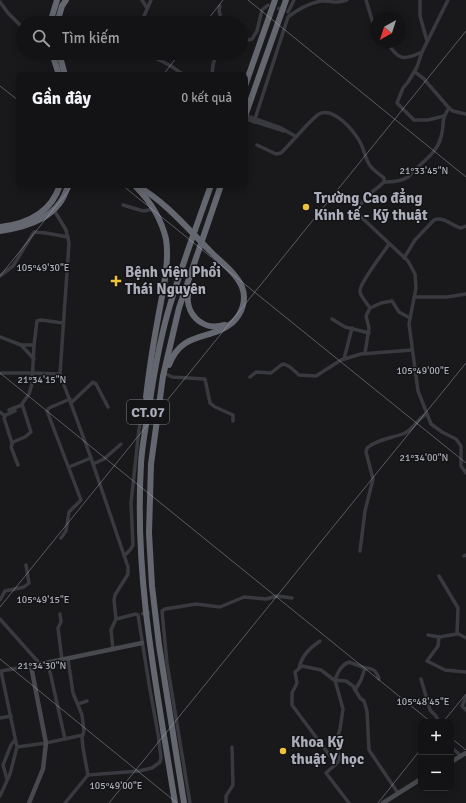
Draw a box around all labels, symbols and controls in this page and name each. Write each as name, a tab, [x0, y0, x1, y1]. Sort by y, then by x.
north arrow	[370, 12, 406, 48]
search box	[16, 16, 248, 60]
icon: search	[30, 27, 52, 49]
text: Tìm kiếm	[62, 29, 120, 47]
text: Gần đây	[32, 88, 91, 109]
text: 0 kết quả	[181, 90, 232, 106]
text: 21°33'45"N	[400, 165, 448, 177]
place label: Trường Cao đẳng Kinh tế - Kỹ thuật	[314, 187, 428, 224]
marker: Trường Cao đẳng Kinh tế - Kỹ thuật	[301, 202, 311, 212]
place label: Bệnh viện Phổi Thái Nguyên	[125, 261, 221, 298]
text: 105°49'30"E	[16, 262, 70, 274]
marker: Bệnh viện Phổi Thái Nguyên	[110, 275, 122, 287]
text: 105°49'00"E	[396, 365, 450, 377]
text: 21°34'15"N	[18, 374, 66, 386]
road number: CT.07	[127, 400, 169, 424]
text: 21°34'00"N	[400, 452, 448, 464]
text: 105°49'15"E	[16, 594, 70, 606]
text: 21°34'30"N	[18, 660, 66, 672]
text: 105°48'45"E	[396, 696, 450, 708]
map controls	[418, 719, 454, 791]
button: +	[418, 719, 454, 755]
place label: Khoa Kỹ thuật Y học	[290, 733, 364, 768]
marker: Khoa Kỹ thuật Y học	[278, 746, 288, 756]
button: −	[418, 755, 454, 791]
text: 105°49'00"E	[89, 780, 143, 792]

